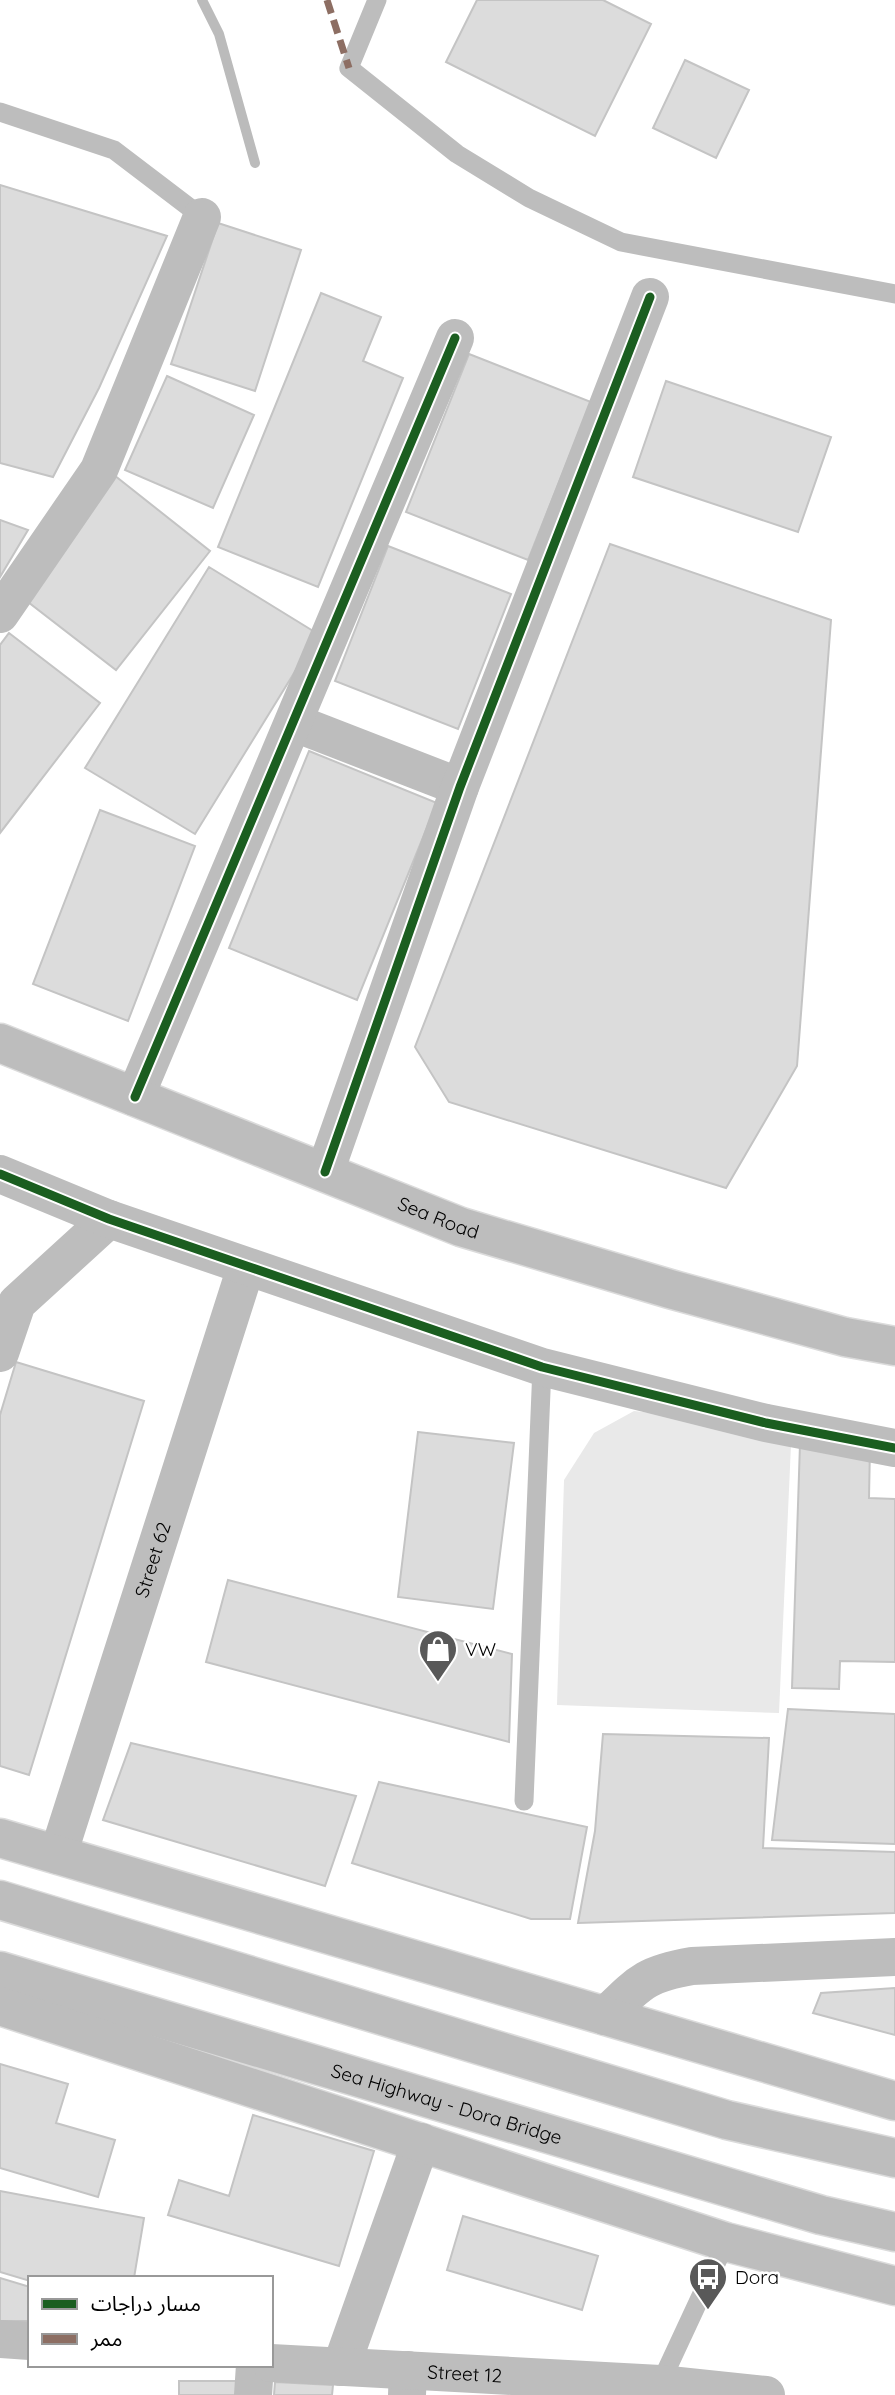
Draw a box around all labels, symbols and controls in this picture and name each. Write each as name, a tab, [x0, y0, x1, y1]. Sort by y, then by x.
street label: Sea Road	[394, 1191, 482, 1244]
street label: Street 62	[129, 1519, 176, 1601]
shop icon: VW	[417, 1628, 459, 1683]
place label: VW	[465, 1637, 496, 1661]
street label: Sea Highway - Dora Bridge	[328, 2058, 565, 2149]
bus stop icon: Dora	[687, 2256, 729, 2311]
place label: Dora	[735, 2265, 779, 2289]
legend	[28, 2276, 273, 2367]
text: مسار دراجات	[91, 2290, 201, 2316]
text: ممر	[90, 2325, 122, 2351]
street label: Street 12	[427, 2359, 503, 2387]

